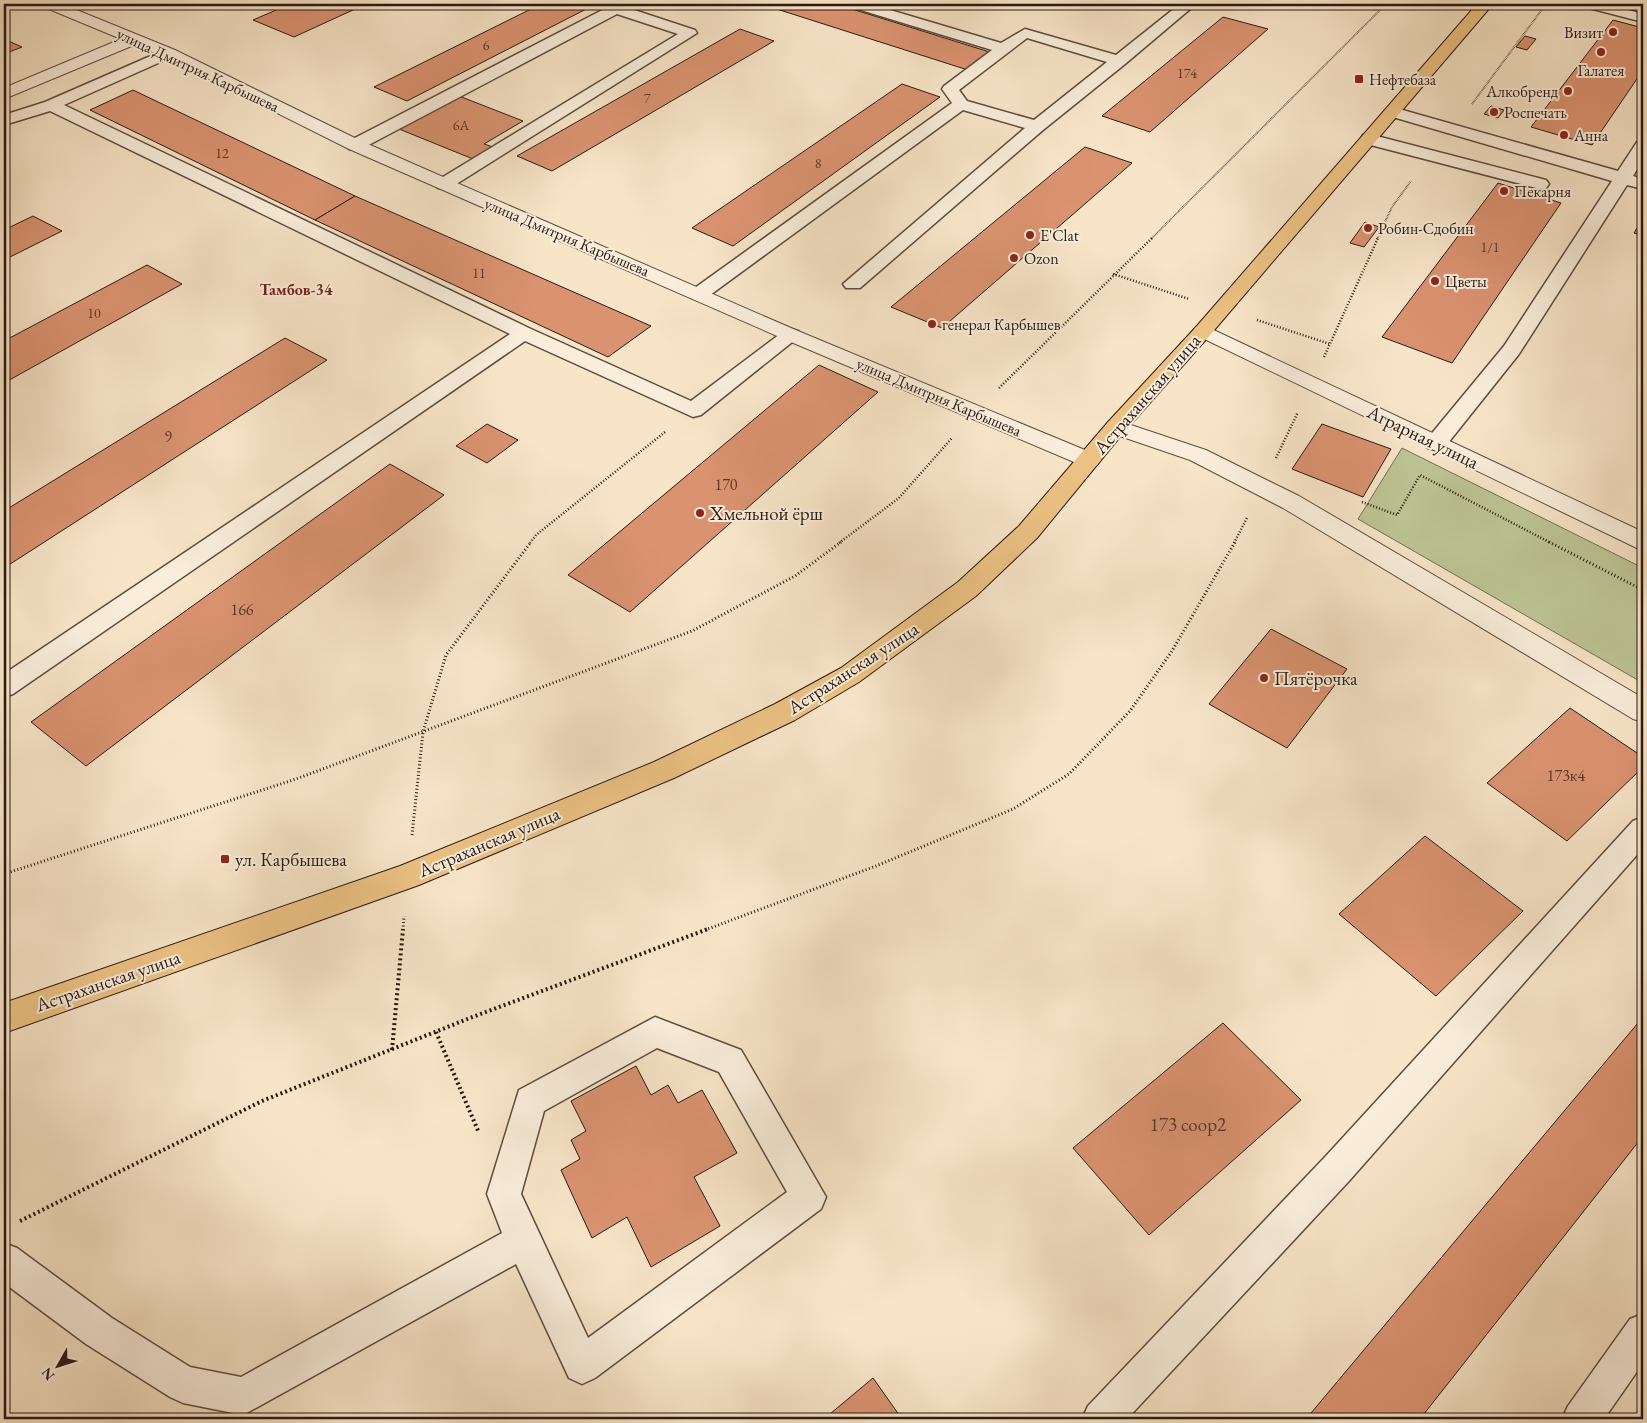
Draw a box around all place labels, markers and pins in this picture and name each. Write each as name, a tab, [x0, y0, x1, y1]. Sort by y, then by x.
place label: Визит	[1564, 22, 1603, 43]
marker: Визит	[1607, 26, 1619, 38]
marker: Галатея	[1595, 46, 1607, 58]
place label: Галатея	[1578, 60, 1624, 81]
place label: Нефтебаза	[1369, 69, 1437, 90]
marker: Нефтебаза	[1353, 73, 1365, 85]
place label: Алкобренд	[1485, 81, 1559, 102]
marker: Алкобренд	[1562, 85, 1574, 97]
place label: Роспечать	[1504, 102, 1567, 123]
marker: Роспечать	[1488, 106, 1500, 118]
place label: Анна	[1573, 125, 1609, 146]
marker: Анна	[1558, 129, 1570, 141]
place label: Пекарня	[1514, 181, 1571, 202]
marker: Пекарня	[1498, 185, 1510, 197]
place label: Робин-Сдобин	[1378, 218, 1474, 239]
marker: Робин-Сдобин	[1362, 222, 1374, 234]
place label: E'Clat	[1040, 225, 1079, 246]
marker: E'Clat	[1024, 229, 1036, 241]
place label: Ozon	[1024, 248, 1059, 269]
marker: Ozon	[1008, 252, 1020, 264]
place label: Цветы	[1445, 271, 1487, 292]
marker: Цветы	[1429, 275, 1441, 287]
place label: генерал Карбышев	[942, 314, 1061, 335]
marker: генерал Карбышев	[926, 318, 938, 330]
place label: Хмельной ёрш	[709, 501, 823, 526]
marker: Хмельной ёрш	[694, 507, 706, 519]
place label: Пятёрочка	[1274, 666, 1358, 691]
marker: Пятёрочка	[1258, 672, 1270, 684]
place label: ул. Карбышева	[235, 847, 347, 872]
marker: ул. Карбышева	[219, 853, 231, 865]

